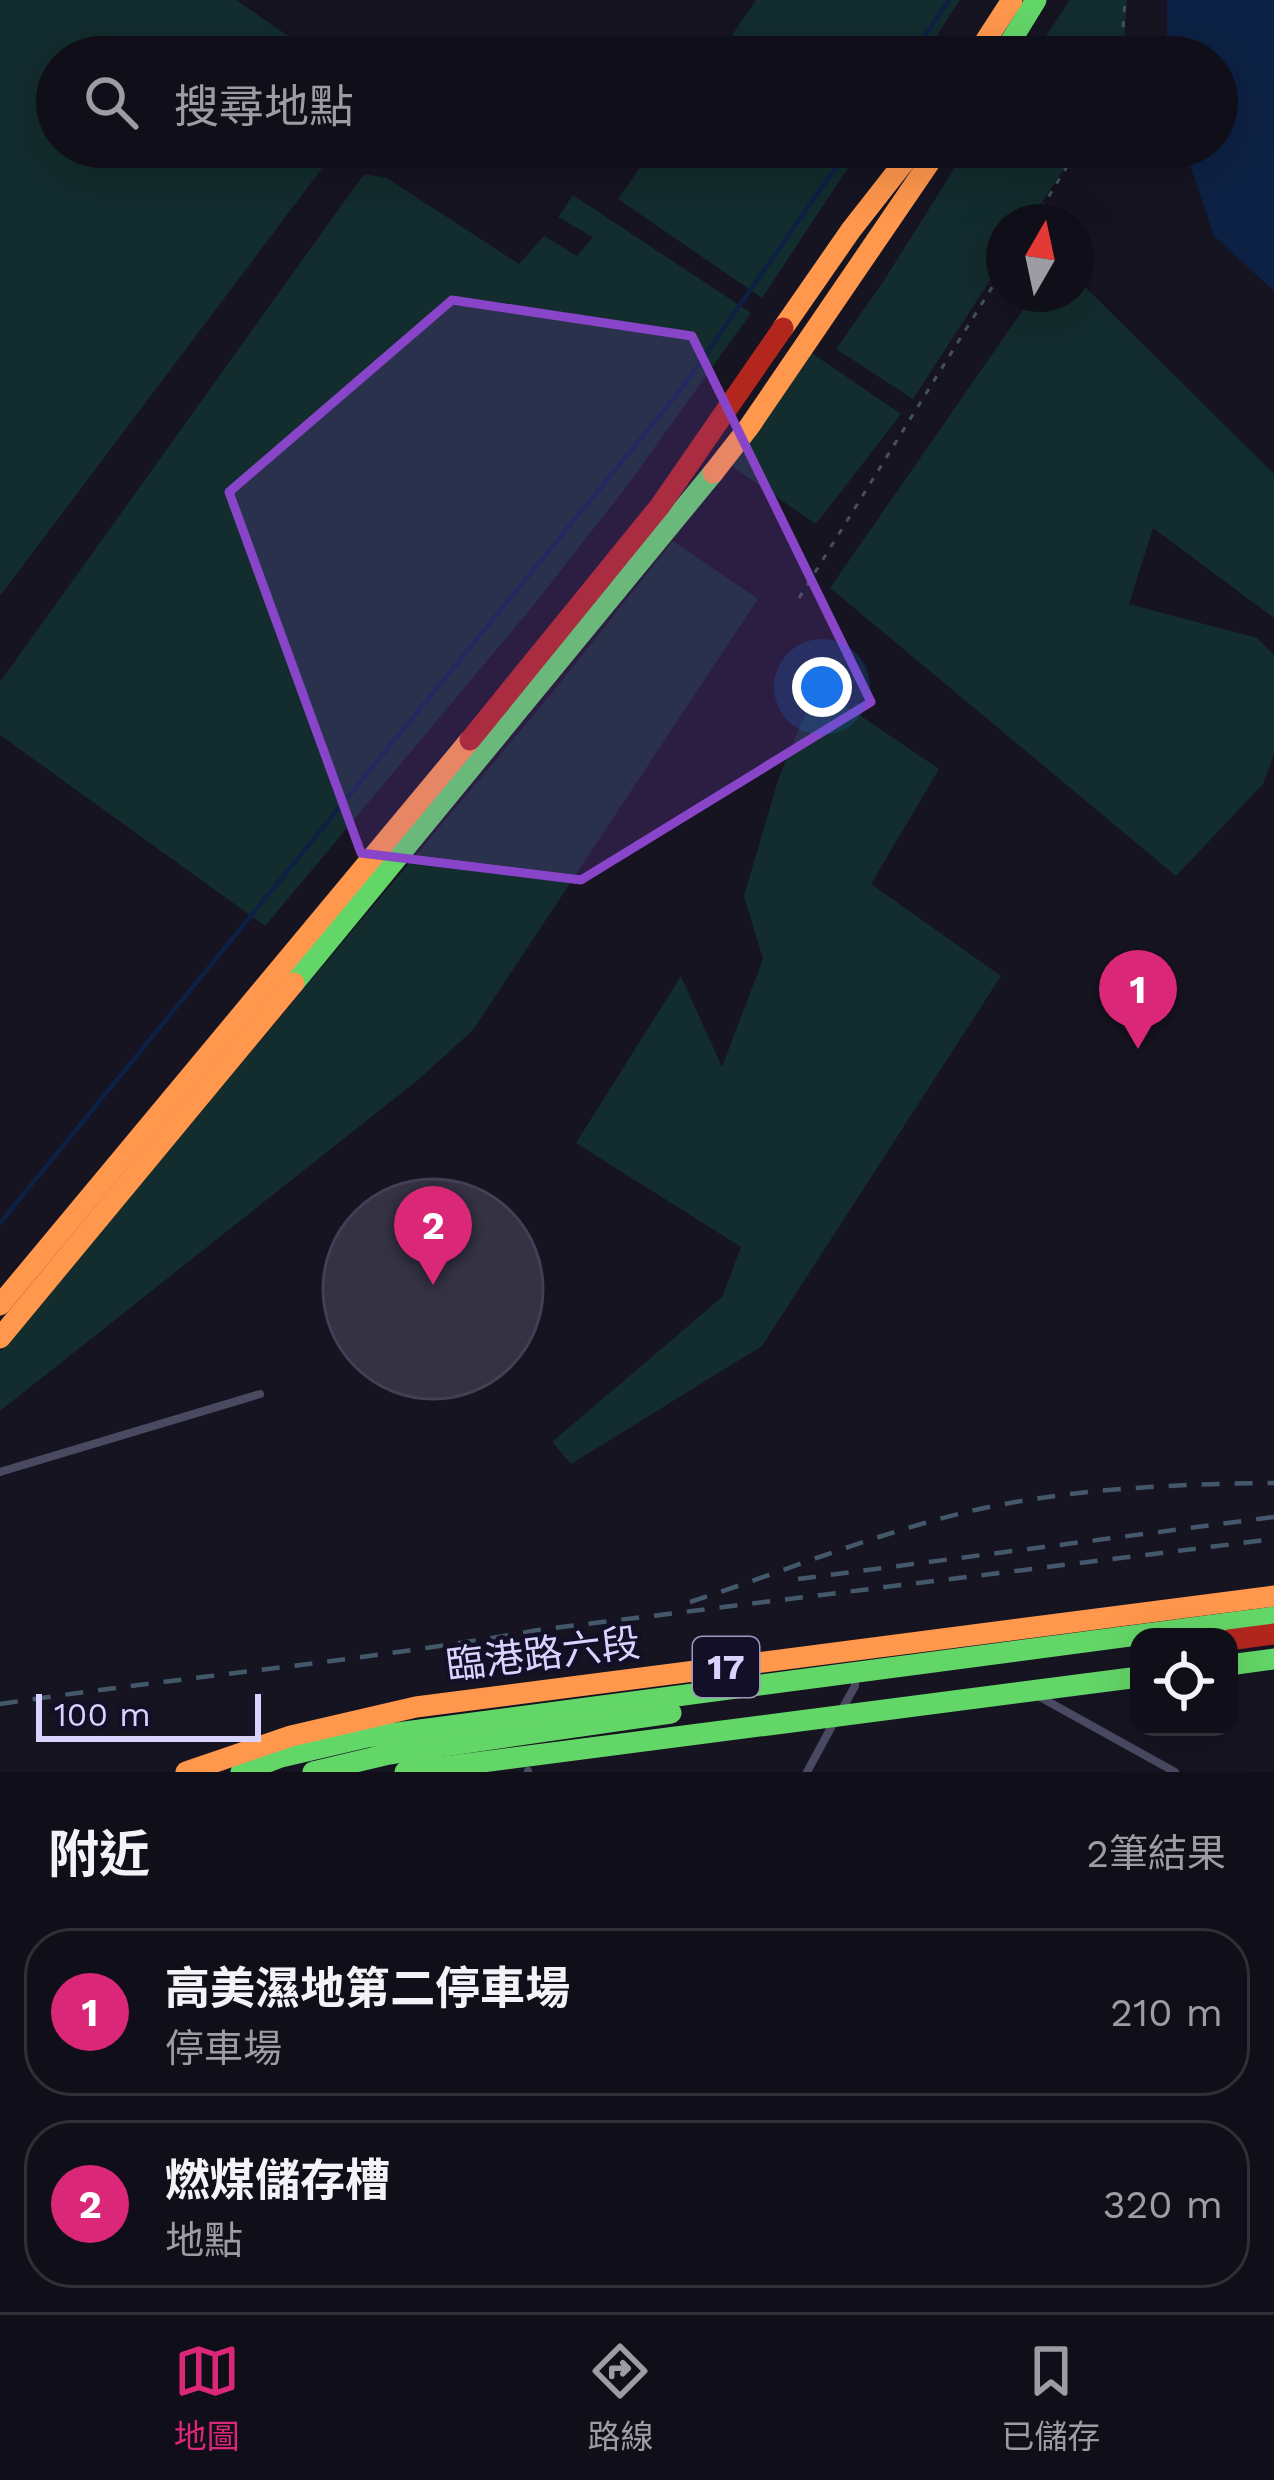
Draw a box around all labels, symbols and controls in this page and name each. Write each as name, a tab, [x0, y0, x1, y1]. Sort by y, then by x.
search box	[36, 36, 1238, 168]
icon: search	[78, 69, 144, 135]
text: 搜尋地點	[174, 80, 354, 133]
north arrow	[986, 204, 1094, 312]
your location	[792, 657, 852, 717]
pin: 1	[1099, 950, 1177, 1049]
pin: 2	[394, 1186, 472, 1285]
street label: 臨港路六段	[443, 1620, 643, 1688]
map controls	[1130, 1628, 1238, 1736]
button: locate	[1130, 1628, 1238, 1736]
road number: 17	[693, 1637, 759, 1697]
scale bar	[36, 1688, 261, 1741]
text: 100 m	[54, 1695, 151, 1734]
text: 附近	[48, 1825, 150, 1884]
text: 2筆結果	[1086, 1831, 1226, 1876]
text: 高美濕地第二停車場	[165, 1962, 570, 2015]
text: 1	[82, 1990, 98, 2035]
text: 210 m	[1110, 1990, 1223, 2035]
text: 停車場	[165, 2026, 282, 2071]
text: 燃煤儲存槽	[165, 2154, 390, 2207]
text: 2	[78, 2182, 102, 2227]
text: 320 m	[1103, 2182, 1223, 2227]
text: 地點	[165, 2218, 243, 2263]
tab: 地圖	[174, 2338, 240, 2458]
tab: 路線	[587, 2338, 653, 2458]
tab: 已儲存	[1001, 2338, 1100, 2458]

